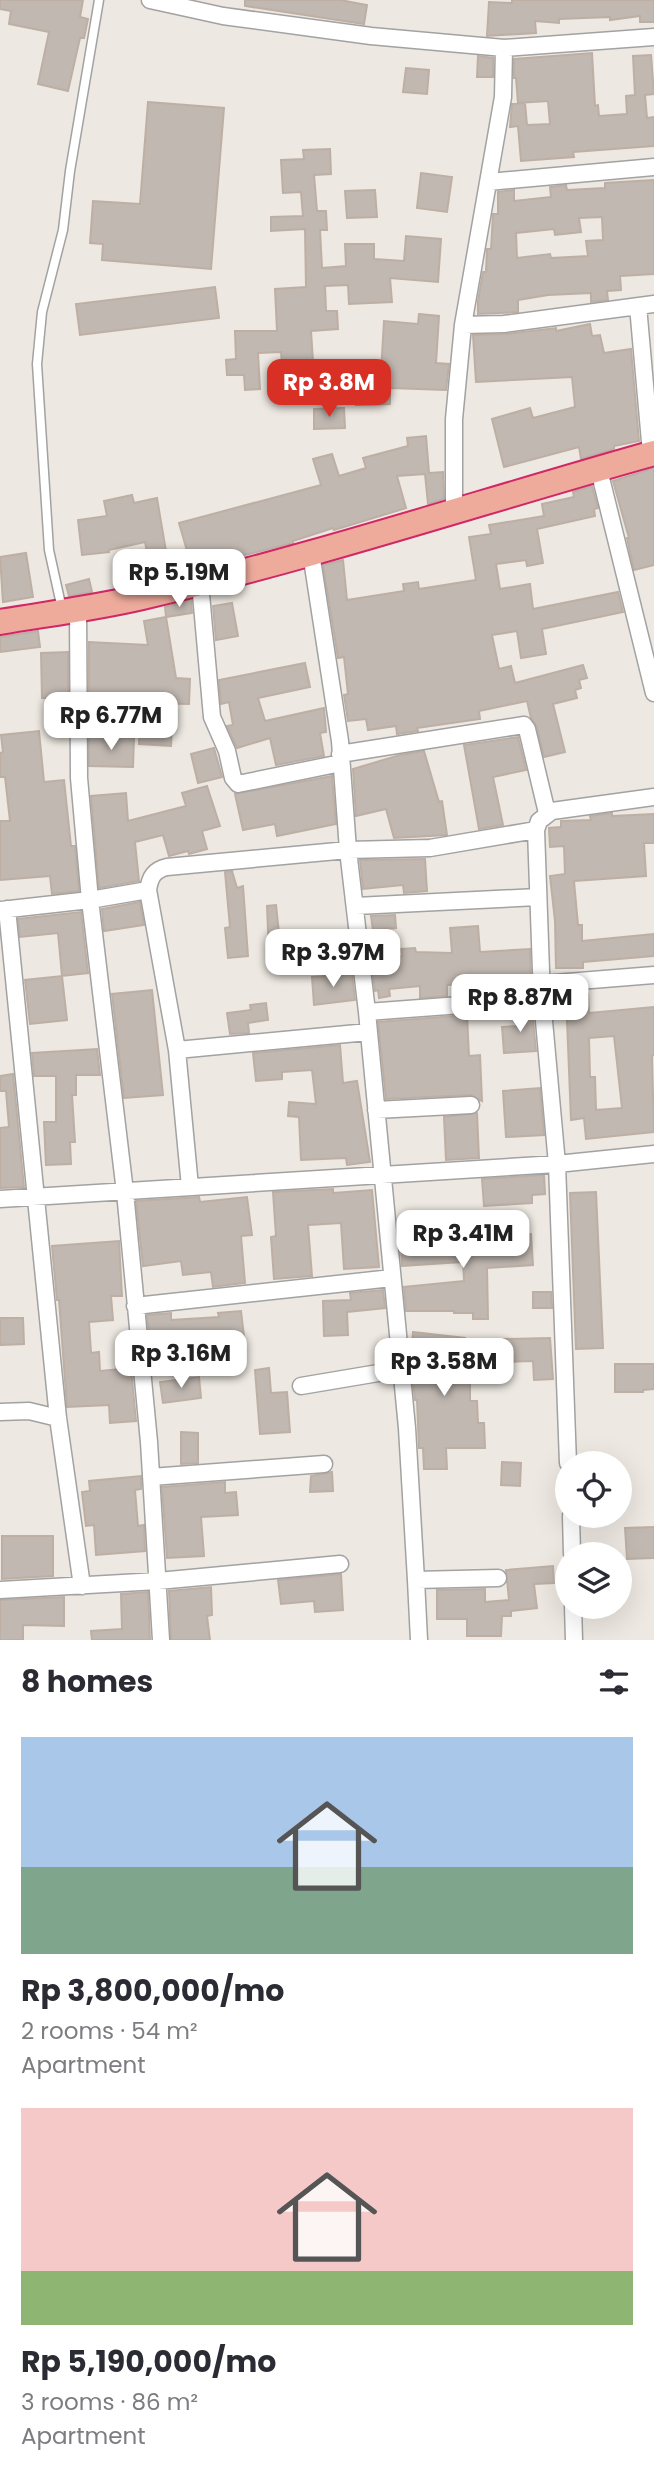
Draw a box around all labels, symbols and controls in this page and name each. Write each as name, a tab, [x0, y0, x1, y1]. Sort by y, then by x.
pin: Rp 3.8M	[264, 360, 394, 419]
text: Rp 3.8M	[283, 366, 375, 398]
pin: Rp 5.19M	[107, 550, 251, 609]
text: Rp 5.19M	[129, 556, 229, 588]
pin: Rp 6.77M	[39, 692, 183, 752]
text: Rp 6.77M	[60, 699, 162, 731]
pin: Rp 3.97M	[261, 930, 405, 989]
text: Rp 3.97M	[281, 936, 385, 968]
pin: Rp 8.87M	[448, 974, 592, 1034]
text: Rp 8.87M	[467, 981, 573, 1013]
pin: Rp 3.41M	[391, 1210, 535, 1270]
text: Rp 3.41M	[412, 1217, 514, 1249]
pin: Rp 3.16M	[109, 1330, 253, 1390]
text: Rp 3.16M	[131, 1337, 231, 1369]
pin: Rp 3.58M	[372, 1338, 516, 1398]
text: Rp 3.58M	[391, 1345, 497, 1377]
map controls	[555, 1451, 632, 1619]
button: locate	[555, 1451, 632, 1528]
button: layers	[555, 1542, 632, 1619]
text: 8 homes	[21, 1660, 153, 1703]
icon: filters	[595, 1663, 633, 1701]
icon: home	[264, 1783, 390, 1909]
text: Rp 3,800,000/mo	[21, 1969, 284, 2012]
text: 2 rooms · 54 m²	[21, 2015, 198, 2047]
text: Apartment	[21, 2049, 146, 2081]
icon: home	[264, 2154, 390, 2280]
text: Rp 5,190,000/mo	[21, 2340, 276, 2383]
text: 3 rooms · 86 m²	[21, 2386, 198, 2418]
text: Apartment	[21, 2420, 146, 2452]

